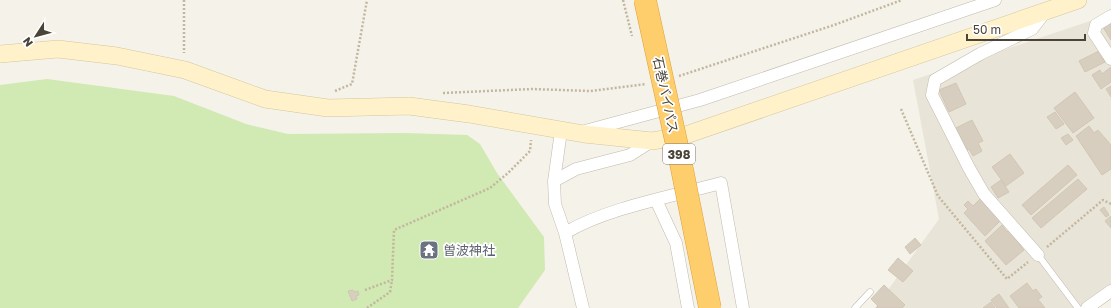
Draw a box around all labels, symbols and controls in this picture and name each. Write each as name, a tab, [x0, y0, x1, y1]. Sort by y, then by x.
north arrow	[16, 16, 56, 56]
scale bar	[967, 16, 1085, 42]
text: 50 m	[973, 22, 1001, 37]
text: N	[20, 35, 35, 49]
street label: 石巻バイパス	[650, 55, 682, 135]
road number: 398	[663, 144, 695, 164]
temple icon: 曽波神社	[418, 239, 440, 261]
place label: 曽波神社	[443, 242, 495, 258]

